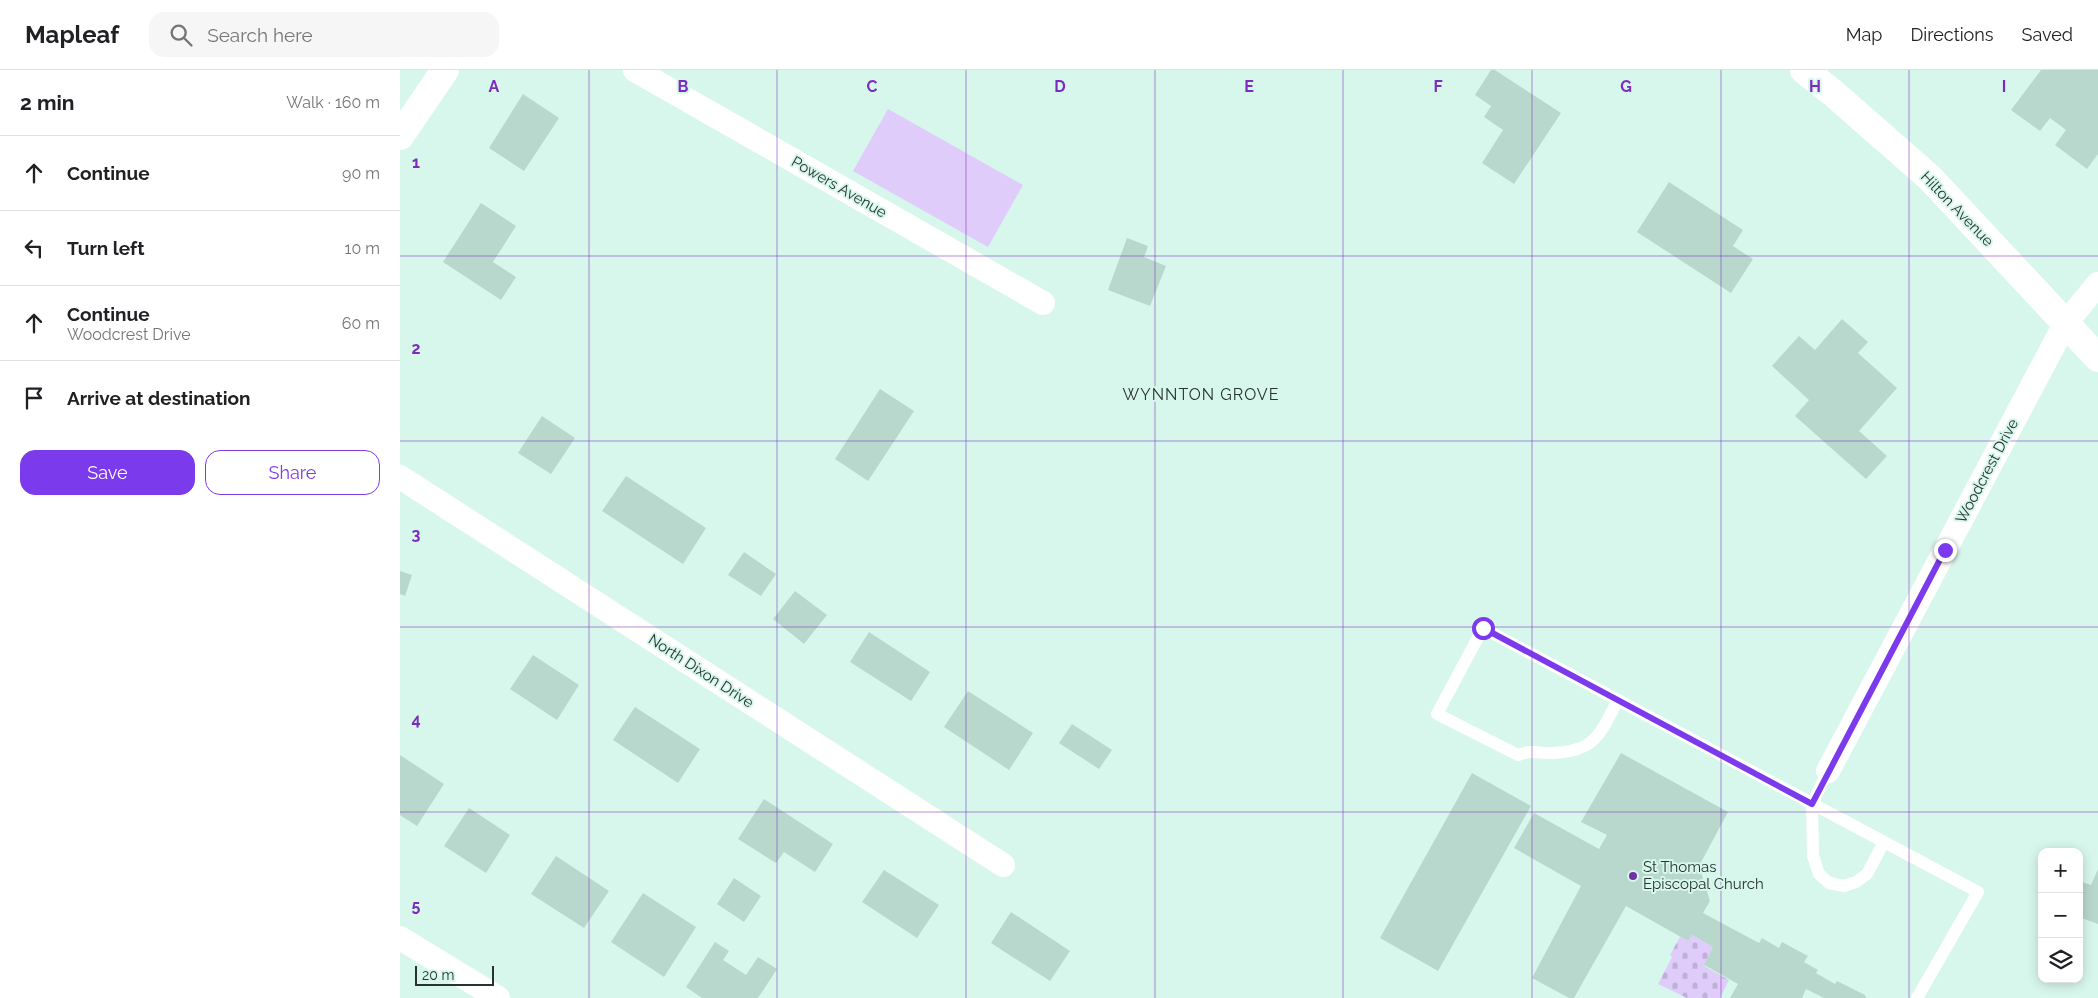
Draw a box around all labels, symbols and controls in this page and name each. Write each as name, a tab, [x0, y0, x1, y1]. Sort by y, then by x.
search box	[149, 12, 499, 57]
text: Mapleaf	[25, 20, 119, 49]
icon: search	[167, 21, 195, 49]
text: Search here	[207, 24, 313, 46]
text: Map	[1846, 24, 1882, 45]
text: Directions	[1910, 24, 1994, 45]
text: Saved	[2022, 24, 2073, 45]
text: A	[489, 77, 500, 96]
text: B	[678, 77, 689, 96]
text: C	[867, 77, 878, 96]
text: D	[1054, 77, 1066, 96]
text: E	[1244, 77, 1254, 96]
text: F	[1433, 77, 1443, 96]
text: G	[1620, 77, 1632, 96]
text: H	[1809, 77, 1821, 96]
text: I	[2002, 77, 2006, 96]
text: 2 min	[20, 90, 74, 115]
text: Walk · 160 m	[286, 93, 380, 112]
street label: Powers Avenue	[788, 152, 890, 222]
text: 1	[412, 153, 420, 172]
icon: ahead	[20, 159, 48, 187]
text: Continue	[67, 162, 150, 184]
text: 90 m	[342, 164, 380, 183]
street label: Hilton Avenue	[1917, 168, 1997, 250]
icon: left	[20, 234, 48, 262]
text: Turn left	[67, 237, 144, 259]
text: 10 m	[345, 239, 380, 258]
text: Continue	[67, 303, 150, 325]
icon: ahead	[20, 309, 48, 337]
text: 60 m	[342, 314, 380, 333]
text: Woodcrest Drive	[67, 325, 191, 344]
text: 2	[411, 339, 421, 358]
icon: arrive	[20, 384, 48, 412]
district label: WYNNTON GROVE	[1123, 385, 1279, 404]
text: Arrive at destination	[67, 387, 251, 409]
street label: Woodcrest Drive	[1952, 415, 2022, 526]
button: Save	[20, 450, 195, 495]
button: Share	[205, 450, 380, 495]
text: 3	[412, 525, 421, 544]
route end	[1934, 539, 1957, 562]
route start	[1472, 617, 1495, 640]
street label: North Dixon Drive	[645, 630, 757, 712]
text: 4	[411, 710, 421, 729]
map controls	[2038, 848, 2083, 983]
button: +	[2038, 848, 2083, 893]
place label: St Thomas Episcopal Church	[1643, 858, 1764, 893]
marker: St Thomas Episcopal Church	[1627, 870, 1639, 882]
button: −	[2038, 893, 2083, 938]
text: 5	[412, 896, 421, 915]
button: layers	[2038, 938, 2083, 983]
scale bar	[415, 963, 494, 986]
text: 20 m	[422, 967, 454, 983]

